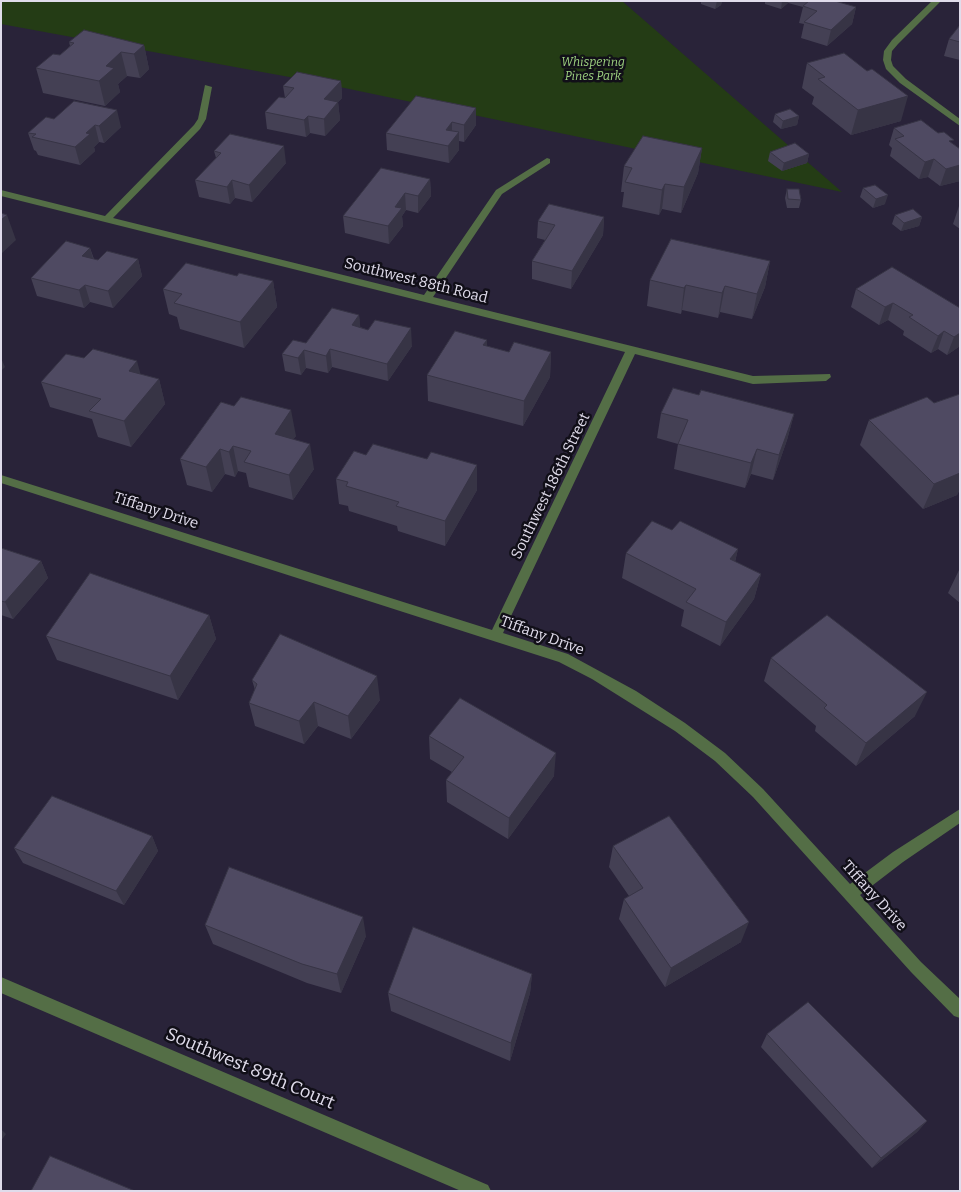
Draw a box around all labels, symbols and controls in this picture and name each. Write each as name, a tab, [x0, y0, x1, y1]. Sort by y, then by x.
park label: Whispering Pines Park	[561, 56, 625, 84]
street label: Southwest 88th Road	[342, 254, 490, 308]
street label: Southwest 186th Street	[508, 410, 594, 562]
street label: Tiffany Drive	[111, 489, 201, 533]
street label: Tiffany Drive	[498, 612, 586, 660]
street label: Tiffany Drive	[838, 857, 910, 935]
street label: Southwest 89th Court	[162, 1024, 338, 1114]

